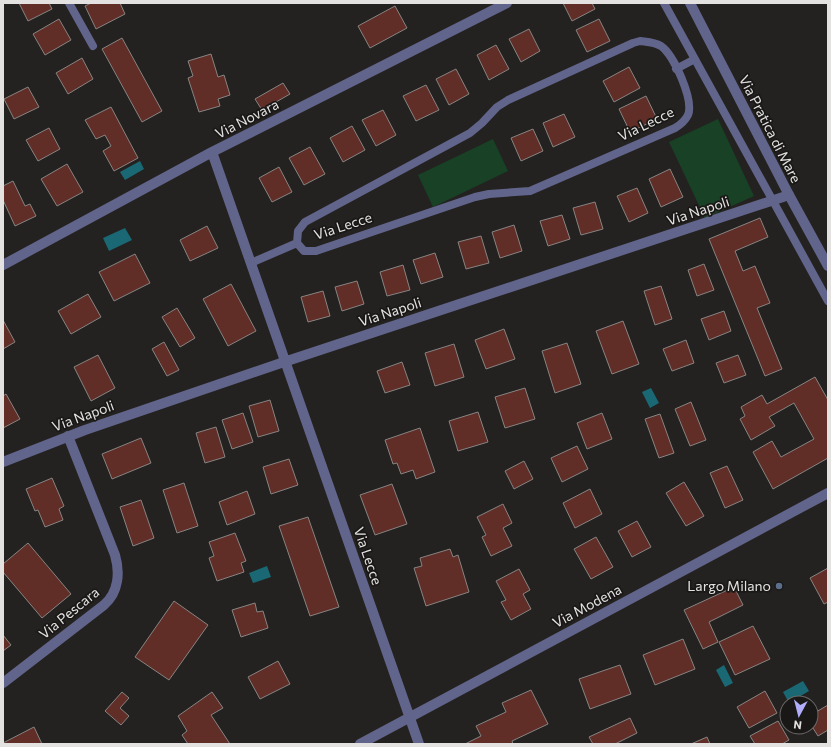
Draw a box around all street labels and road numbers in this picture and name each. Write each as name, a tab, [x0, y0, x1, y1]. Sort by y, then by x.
street label: Via Pratica di Mare	[736, 72, 805, 186]
street label: Via Novara	[212, 95, 281, 142]
street label: Via Lecce	[615, 103, 676, 144]
street label: Via Napoli	[664, 192, 731, 229]
street label: Via Lecce	[312, 208, 374, 243]
street label: Via Napoli	[356, 293, 423, 330]
street label: Via Napoli	[49, 396, 116, 435]
street label: Via Lecce	[351, 525, 386, 587]
street label: Via Modena	[549, 580, 624, 631]
street label: Via Pescara	[35, 583, 102, 642]

